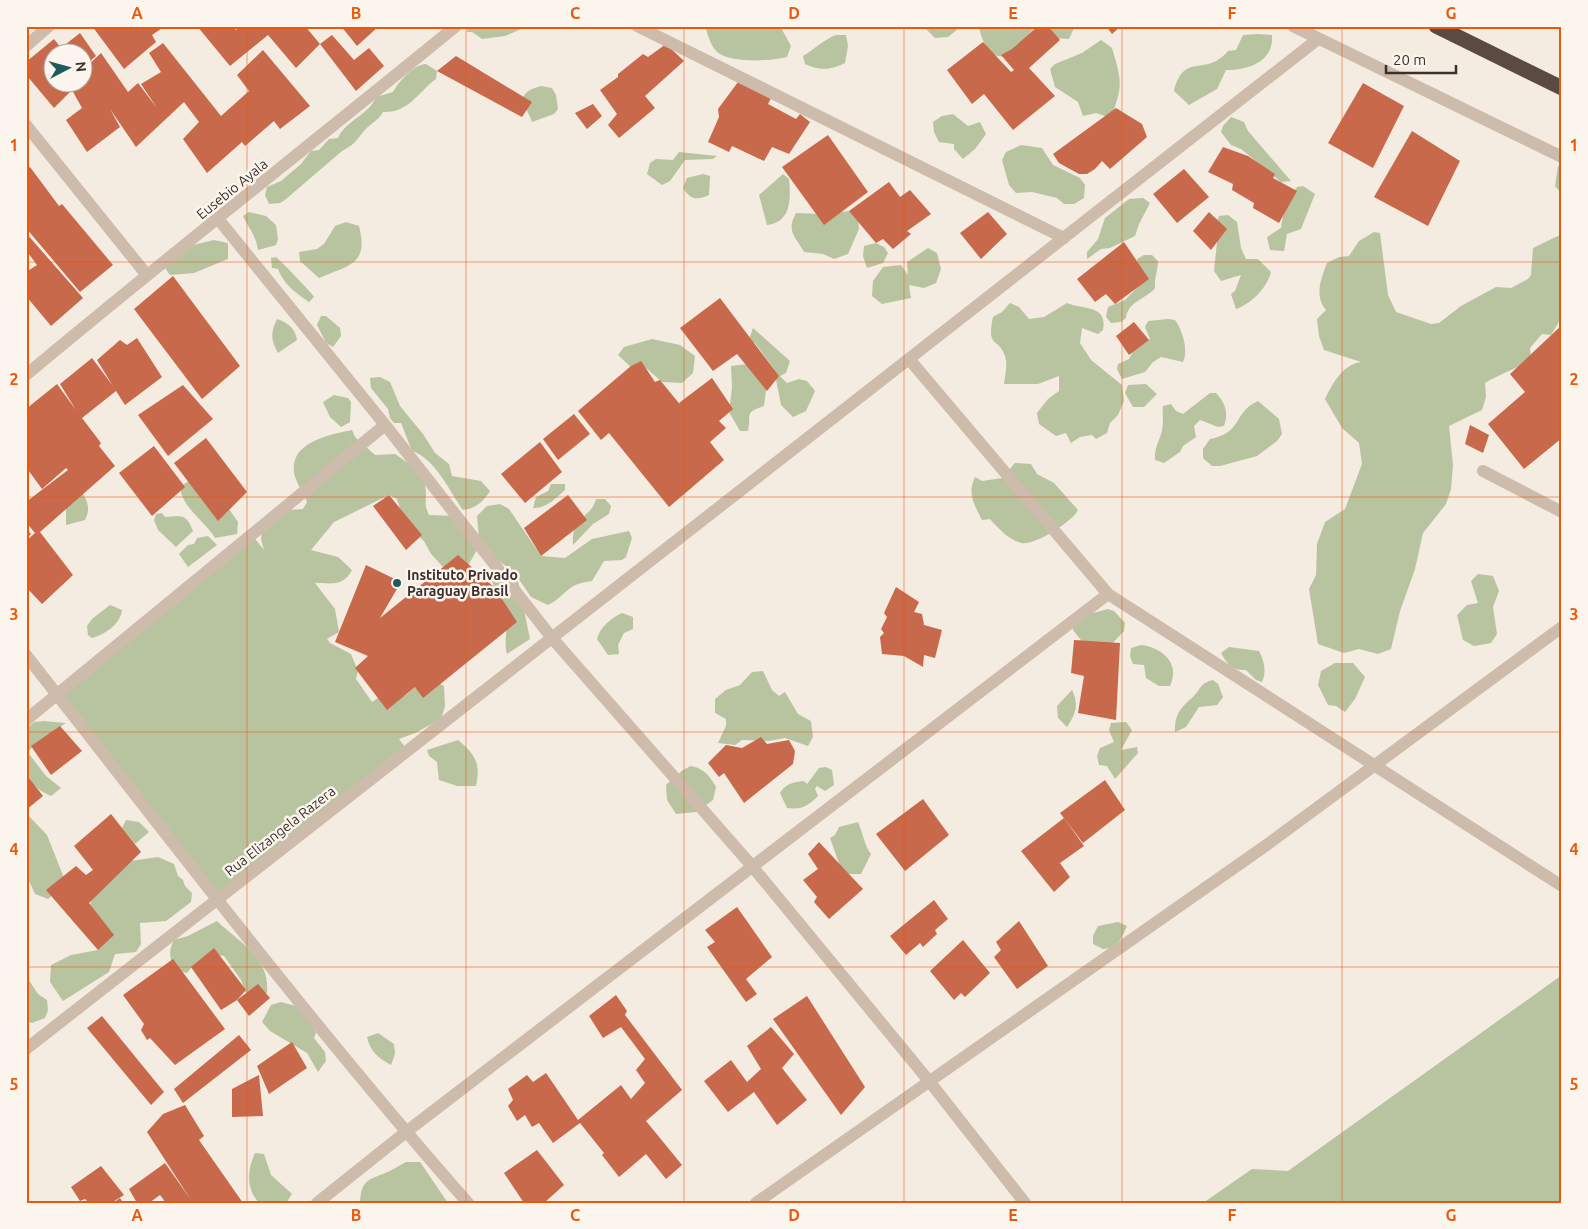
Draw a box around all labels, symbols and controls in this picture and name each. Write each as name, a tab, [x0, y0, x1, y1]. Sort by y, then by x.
text: A	[131, 4, 143, 22]
text: B	[351, 4, 361, 22]
text: C	[570, 4, 580, 22]
text: D	[788, 4, 800, 22]
text: E	[1008, 4, 1018, 22]
text: F	[1228, 4, 1237, 22]
text: G	[1445, 4, 1457, 22]
north arrow	[42, 42, 92, 92]
scale bar	[1386, 42, 1456, 74]
text: 20 m	[1393, 51, 1426, 68]
text: N	[72, 61, 89, 73]
text: 1	[9, 136, 19, 154]
text: 1	[1569, 136, 1579, 154]
street label: Eusebio Ayala	[193, 156, 271, 222]
text: 2	[9, 370, 19, 388]
text: 2	[1569, 370, 1579, 388]
place label: Instituto Privado Paraguay Brasil	[407, 567, 518, 599]
marker: Instituto Privado Paraguay Brasil	[391, 577, 403, 589]
text: 3	[9, 605, 19, 623]
text: 3	[1569, 605, 1579, 623]
street label: Rua Elizangela Razera	[222, 783, 338, 879]
text: 4	[9, 840, 19, 858]
text: 4	[1569, 840, 1579, 858]
text: 5	[9, 1075, 19, 1093]
text: 5	[1569, 1075, 1579, 1093]
text: A	[131, 1206, 143, 1224]
text: B	[351, 1206, 361, 1224]
text: C	[570, 1206, 580, 1224]
text: D	[788, 1206, 800, 1224]
text: E	[1008, 1206, 1018, 1224]
text: F	[1228, 1206, 1237, 1224]
text: G	[1445, 1206, 1457, 1224]

